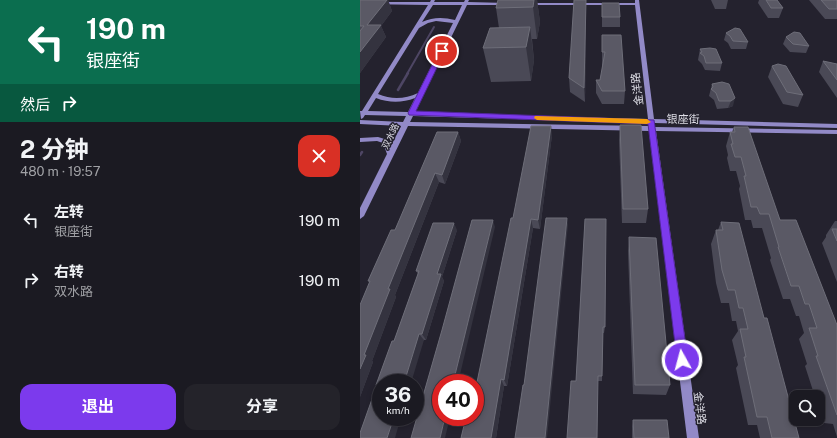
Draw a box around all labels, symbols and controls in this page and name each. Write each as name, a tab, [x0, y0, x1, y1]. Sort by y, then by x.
text: 190 m	[86, 12, 166, 45]
icon: left	[20, 16, 72, 68]
pin	[425, 34, 459, 68]
icon: arrive	[431, 40, 453, 62]
text: 银座街	[86, 50, 140, 71]
street label: 金洋路	[629, 72, 645, 106]
icon: right	[58, 92, 80, 114]
text: 然后	[20, 96, 50, 113]
street label: 银座街	[666, 113, 700, 125]
street label: 双水路	[379, 121, 401, 151]
text: 2 分钟	[20, 135, 89, 163]
button: close	[298, 135, 340, 177]
text: 480 m · 19:57	[20, 164, 101, 179]
text: 左转	[54, 203, 84, 220]
icon: left	[20, 209, 42, 231]
text: 190 m	[299, 212, 340, 229]
text: 银座街	[54, 224, 93, 239]
text: 右转	[54, 263, 84, 280]
icon: right	[20, 269, 42, 291]
text: 190 m	[299, 272, 340, 289]
text: 双水路	[54, 284, 93, 299]
position arrow	[661, 339, 703, 381]
speed limit sign: 40	[432, 374, 484, 426]
text: 36	[385, 383, 411, 407]
button: 退出	[20, 384, 176, 430]
button: 分享	[184, 384, 340, 430]
map controls	[789, 390, 825, 426]
button: search	[789, 390, 825, 426]
street label: 金洋路	[692, 391, 708, 425]
text: km/h	[386, 404, 410, 416]

